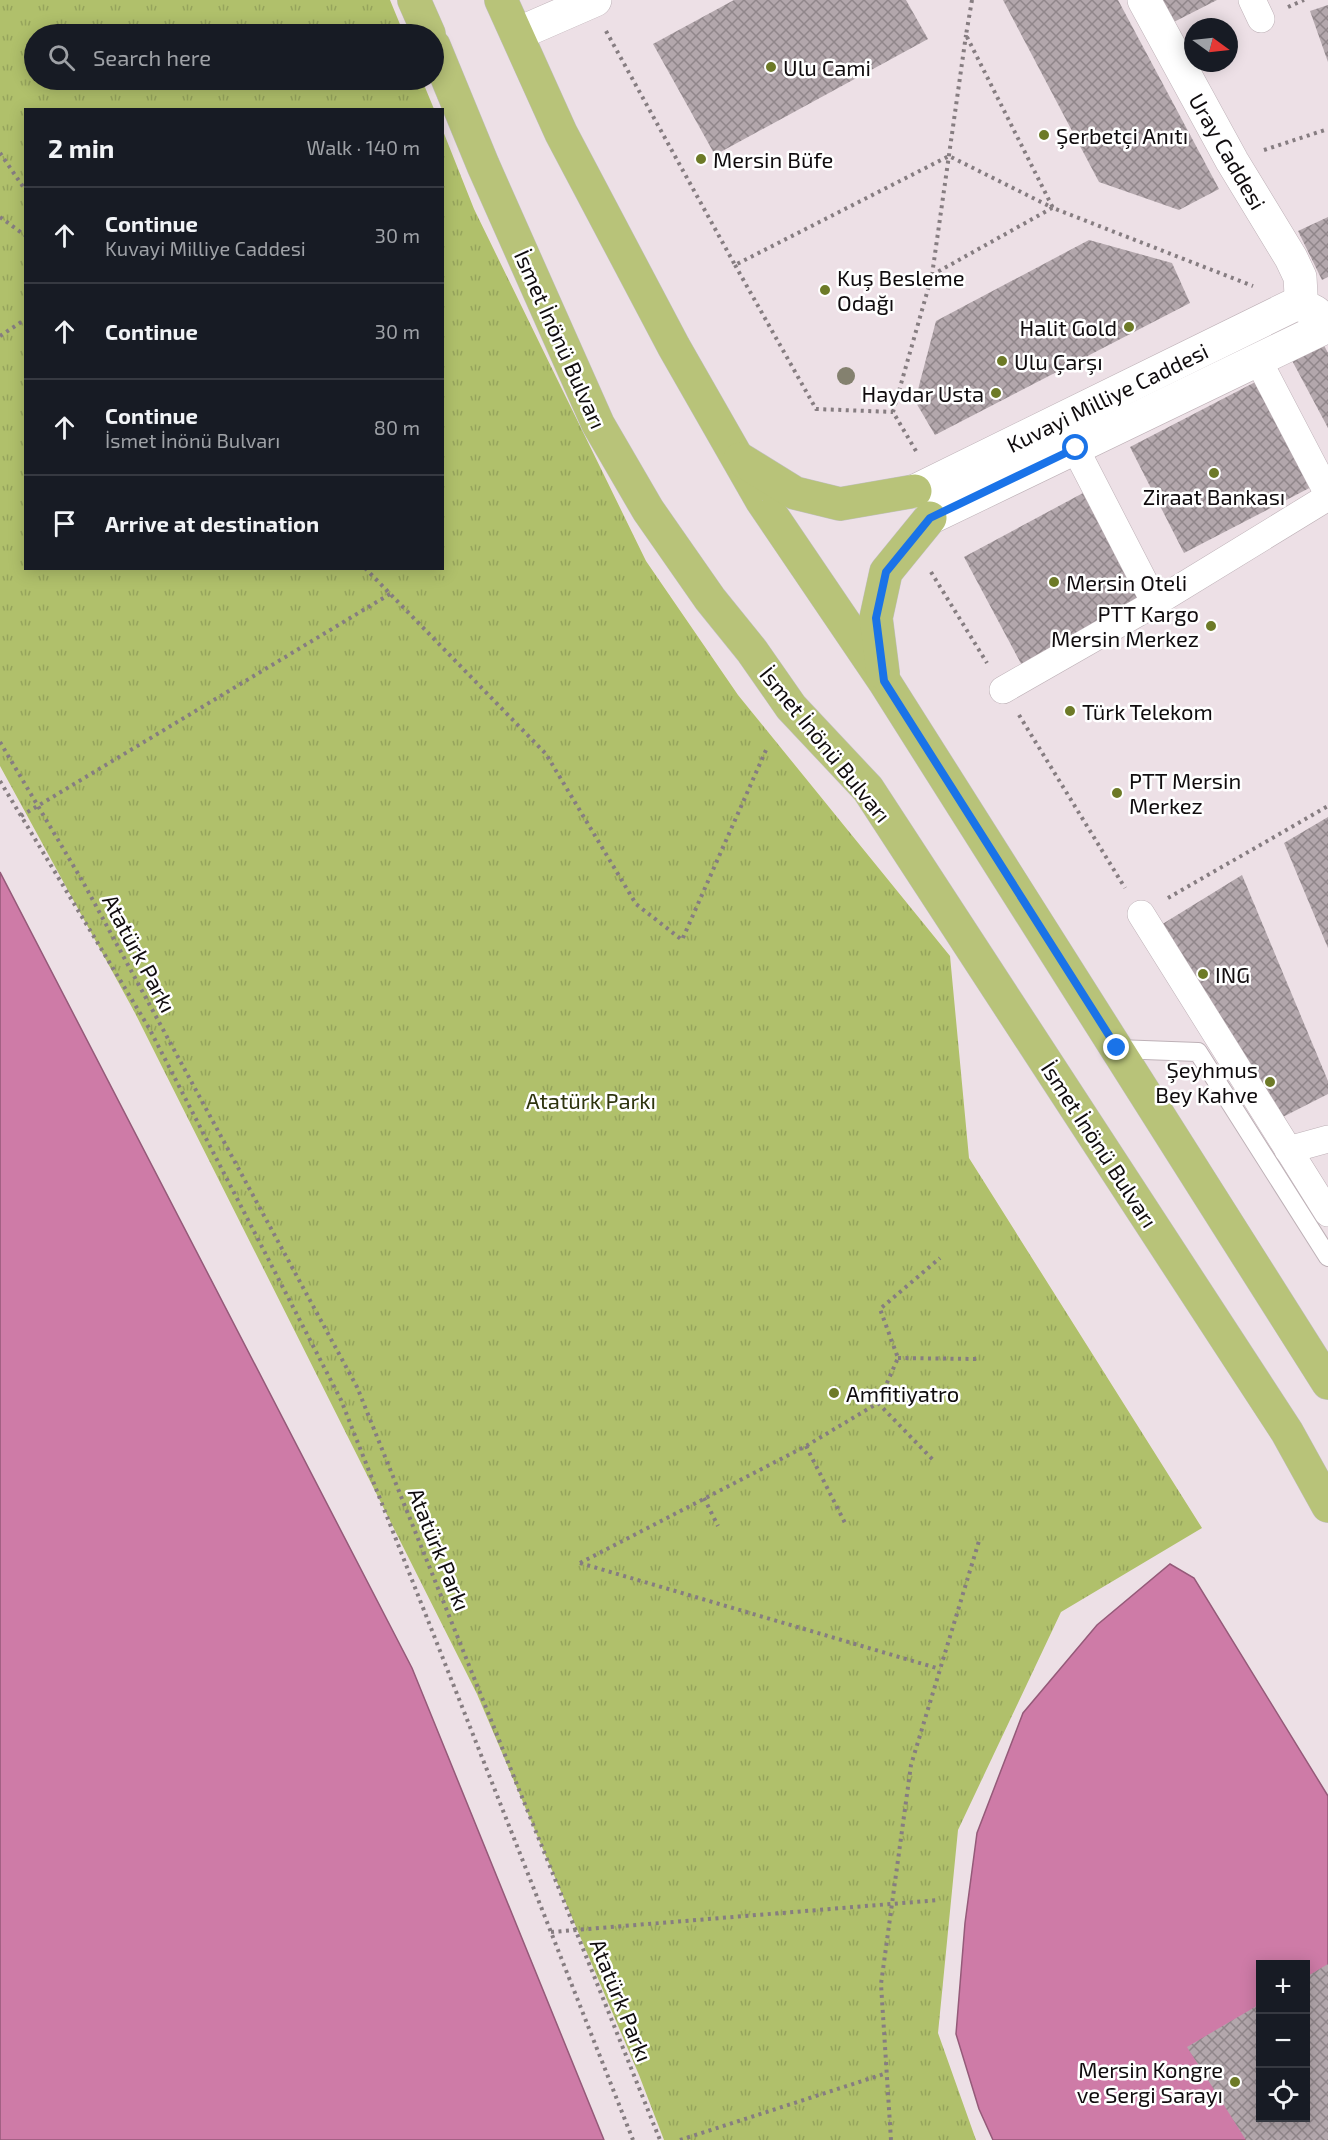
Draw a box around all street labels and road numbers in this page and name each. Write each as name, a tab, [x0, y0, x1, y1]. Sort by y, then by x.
street label: Uray Caddesi	[1184, 88, 1272, 214]
street label: İsmet İnönü Bulvarı	[510, 246, 612, 432]
street label: Kuvayi Milliye Caddesi	[1002, 337, 1212, 457]
street label: İsmet İnönü Bulvarı	[755, 661, 897, 827]
street label: Atatürk Parkı	[98, 890, 182, 1016]
street label: İsmet İnönü Bulvarı	[1037, 1056, 1163, 1232]
street label: Atatürk Parkı	[404, 1484, 476, 1614]
street label: Atatürk Parkı	[586, 1935, 658, 2065]

